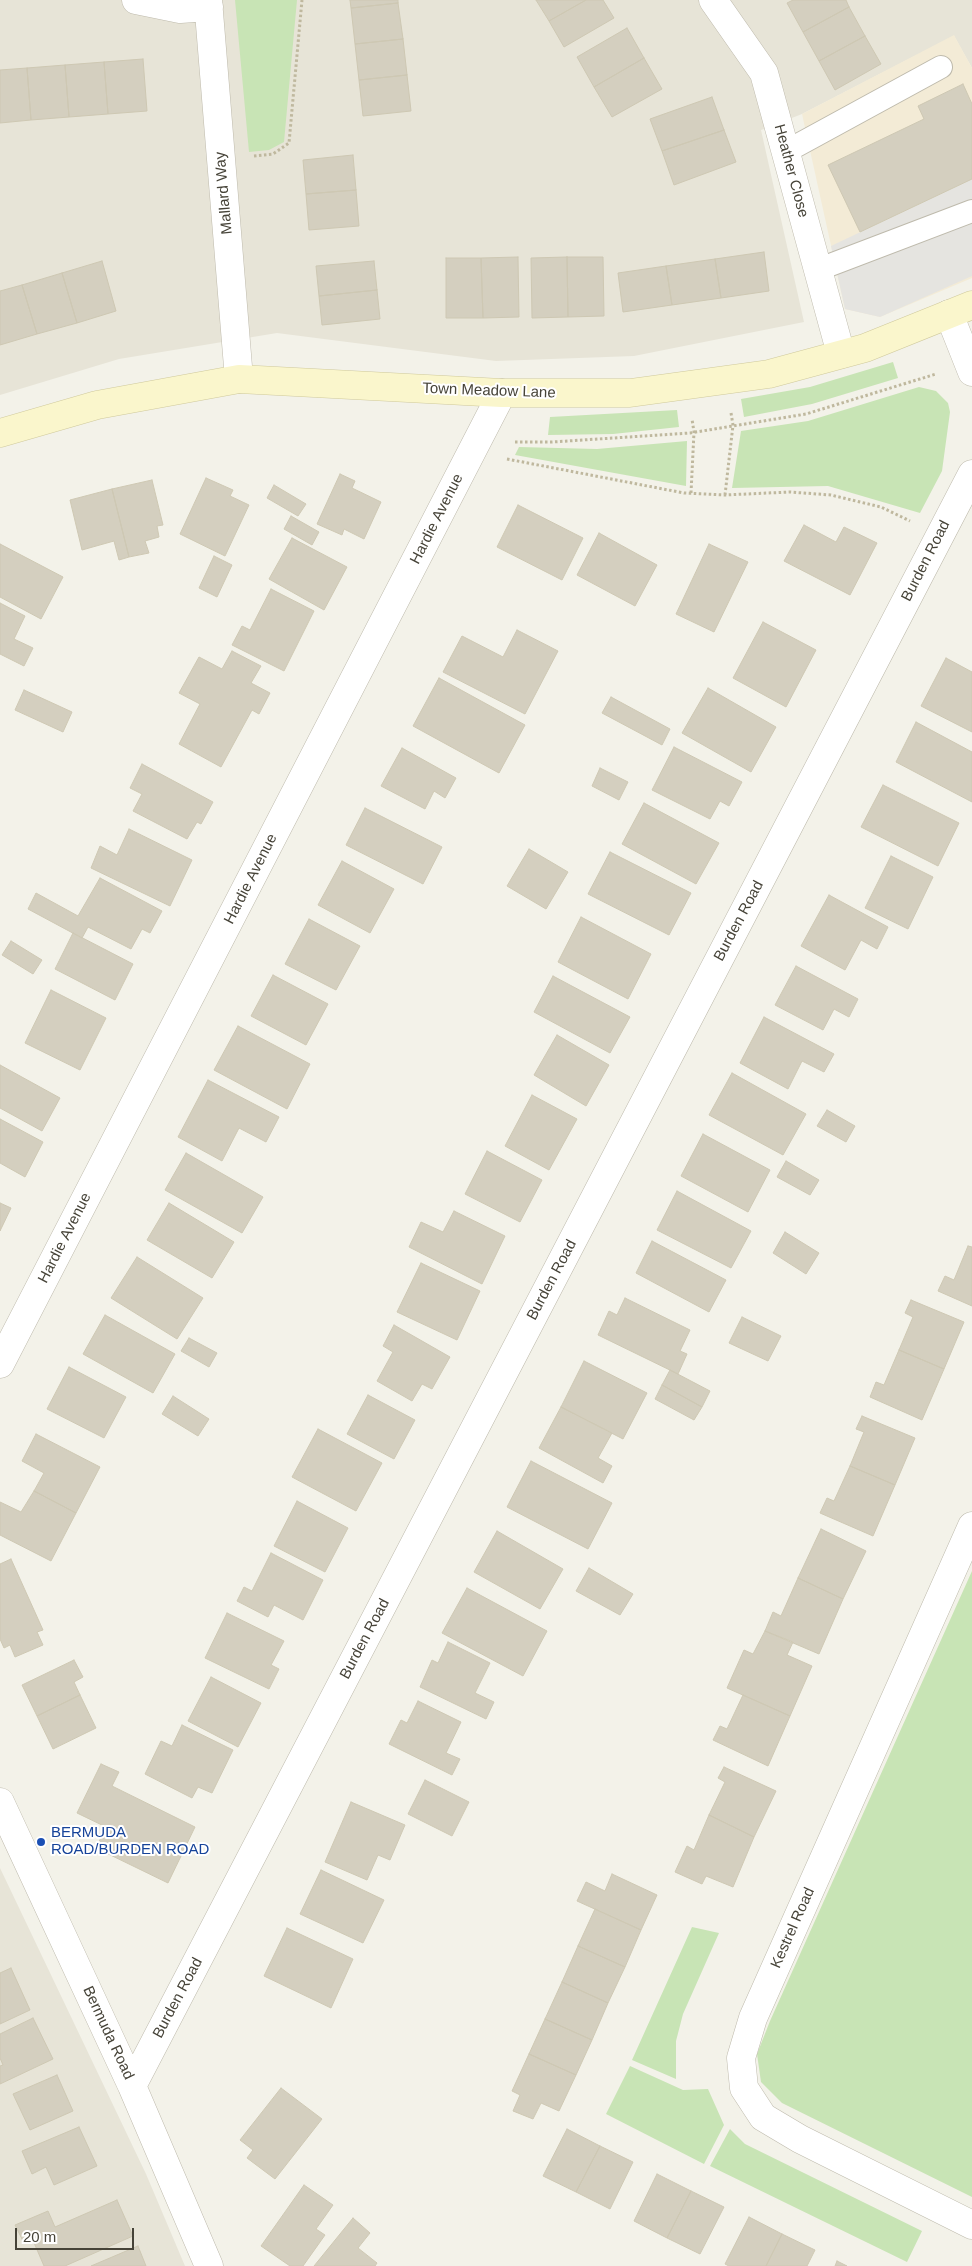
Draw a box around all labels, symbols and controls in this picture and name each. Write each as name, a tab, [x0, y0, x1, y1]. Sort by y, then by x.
street label: Heather Close	[770, 122, 812, 220]
street label: Mallard Way	[211, 151, 237, 235]
street label: Town Meadow Lane	[422, 380, 556, 402]
street label: Hardie Avenue	[407, 471, 467, 567]
street label: Burden Road	[898, 518, 954, 604]
street label: Hardie Avenue	[221, 831, 281, 927]
street label: Burden Road	[710, 878, 768, 964]
street label: Hardie Avenue	[35, 1190, 95, 1286]
street label: Burden Road	[523, 1237, 581, 1323]
street label: Burden Road	[336, 1596, 394, 1682]
place label: BERMUDA ROAD/BURDEN ROAD	[51, 1824, 209, 1859]
marker: BERMUDA ROAD/BURDEN ROAD	[35, 1836, 47, 1848]
street label: Kestrel Road	[767, 1885, 819, 1971]
street label: Burden Road	[149, 1955, 207, 2041]
street label: Bermuda Road	[79, 1983, 137, 2083]
scale bar	[18, 2218, 136, 2250]
text: 20 m	[23, 2228, 56, 2245]

